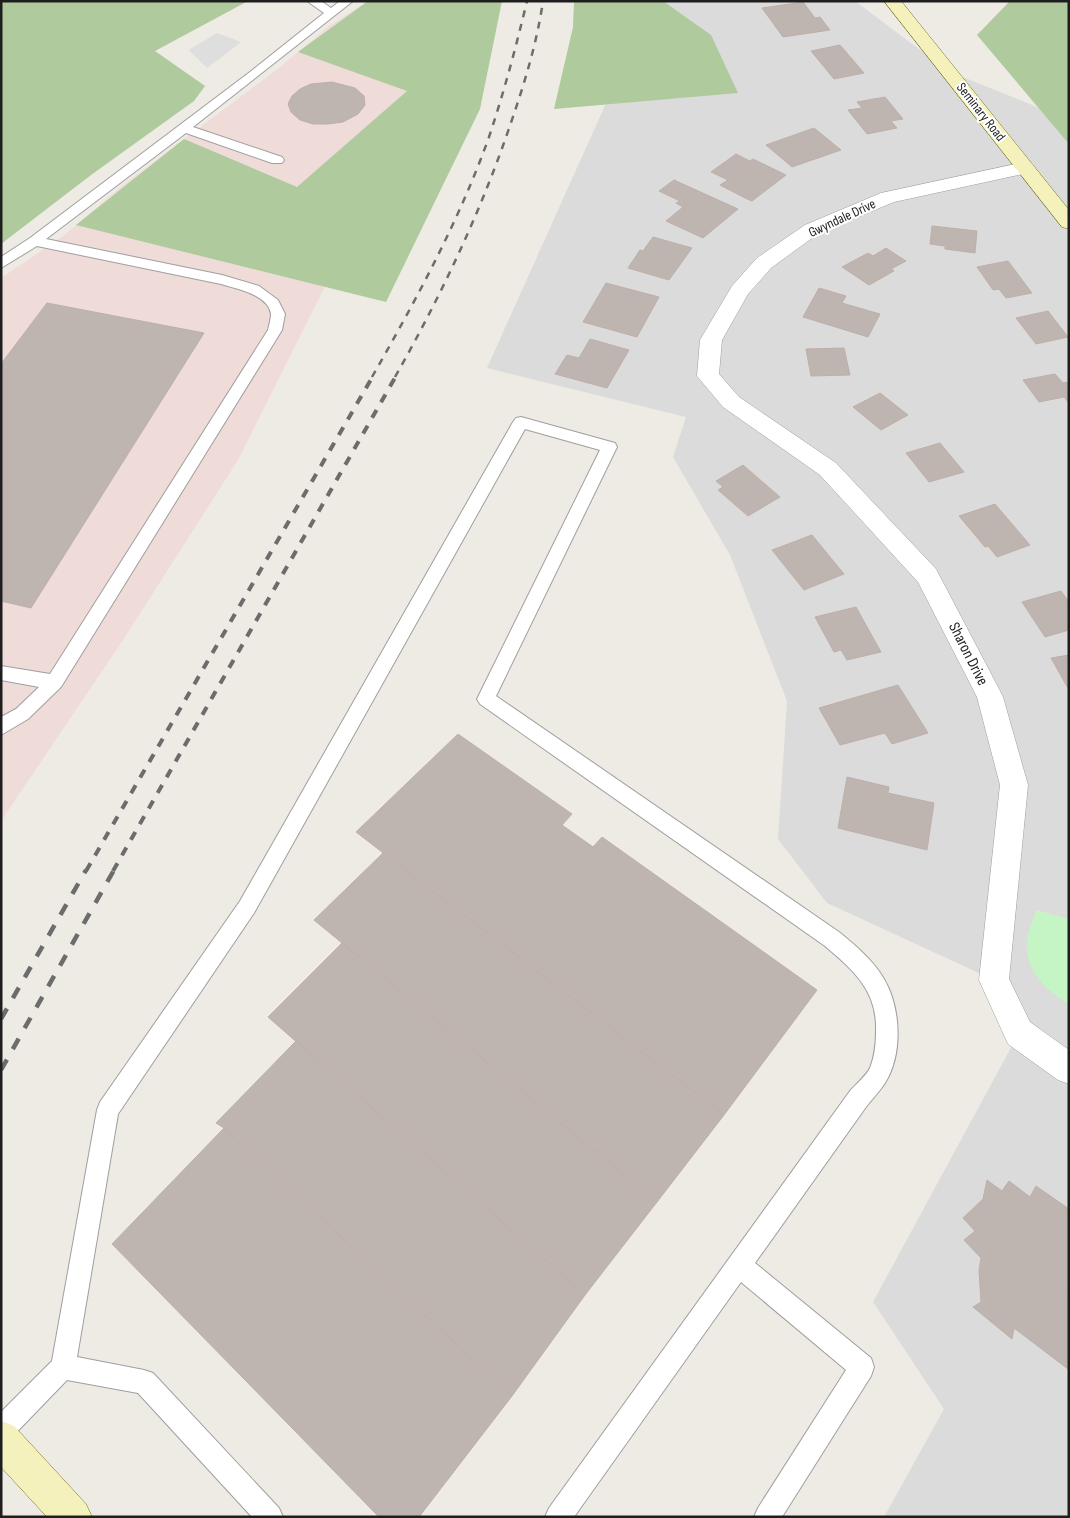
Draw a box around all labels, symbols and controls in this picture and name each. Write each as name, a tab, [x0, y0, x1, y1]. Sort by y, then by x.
street label: Seminary Road	[953, 79, 1009, 145]
street label: Gwyndale Drive	[806, 195, 878, 241]
street label: Sharon Drive	[944, 619, 992, 689]

